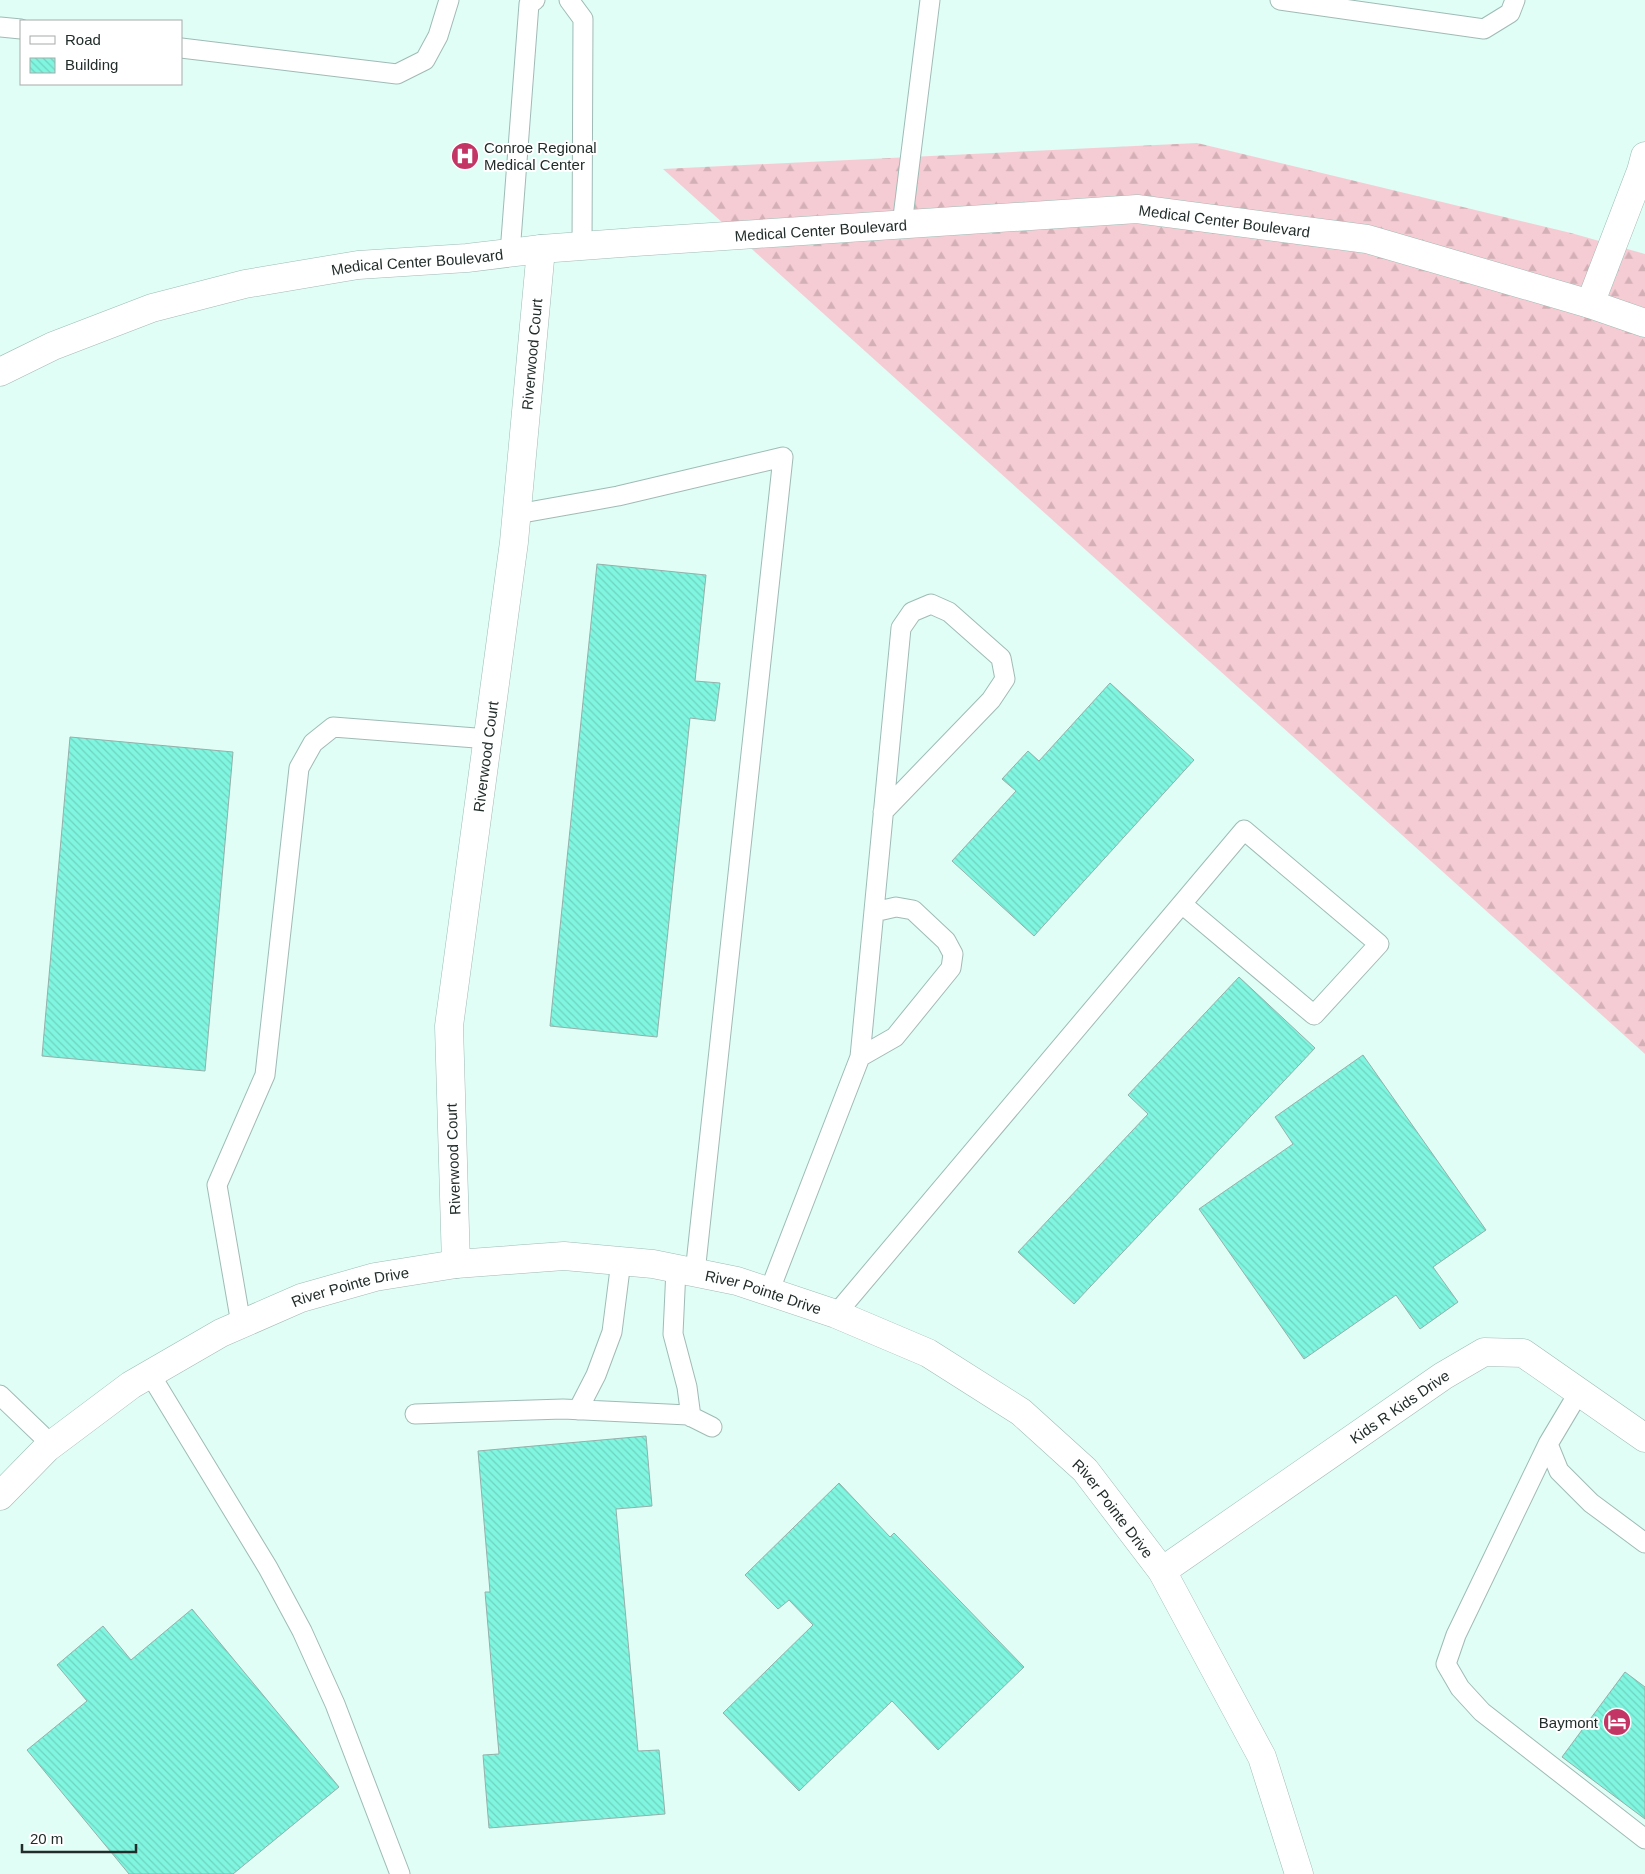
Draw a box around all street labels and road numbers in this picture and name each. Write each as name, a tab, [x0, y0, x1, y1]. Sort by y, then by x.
street label: Medical Center Boulevard	[1138, 201, 1311, 240]
street label: Medical Center Boulevard	[734, 216, 908, 244]
street label: Medical Center Boulevard	[330, 245, 504, 278]
street label: Riverwood Court	[518, 297, 545, 411]
street label: Riverwood Court	[469, 699, 501, 813]
street label: Riverwood Court	[443, 1102, 463, 1215]
street label: River Pointe Drive	[288, 1263, 410, 1310]
street label: River Pointe Drive	[704, 1266, 824, 1317]
street label: Kids R Kids Drive	[1347, 1366, 1452, 1447]
street label: River Pointe Drive	[1070, 1455, 1157, 1561]

